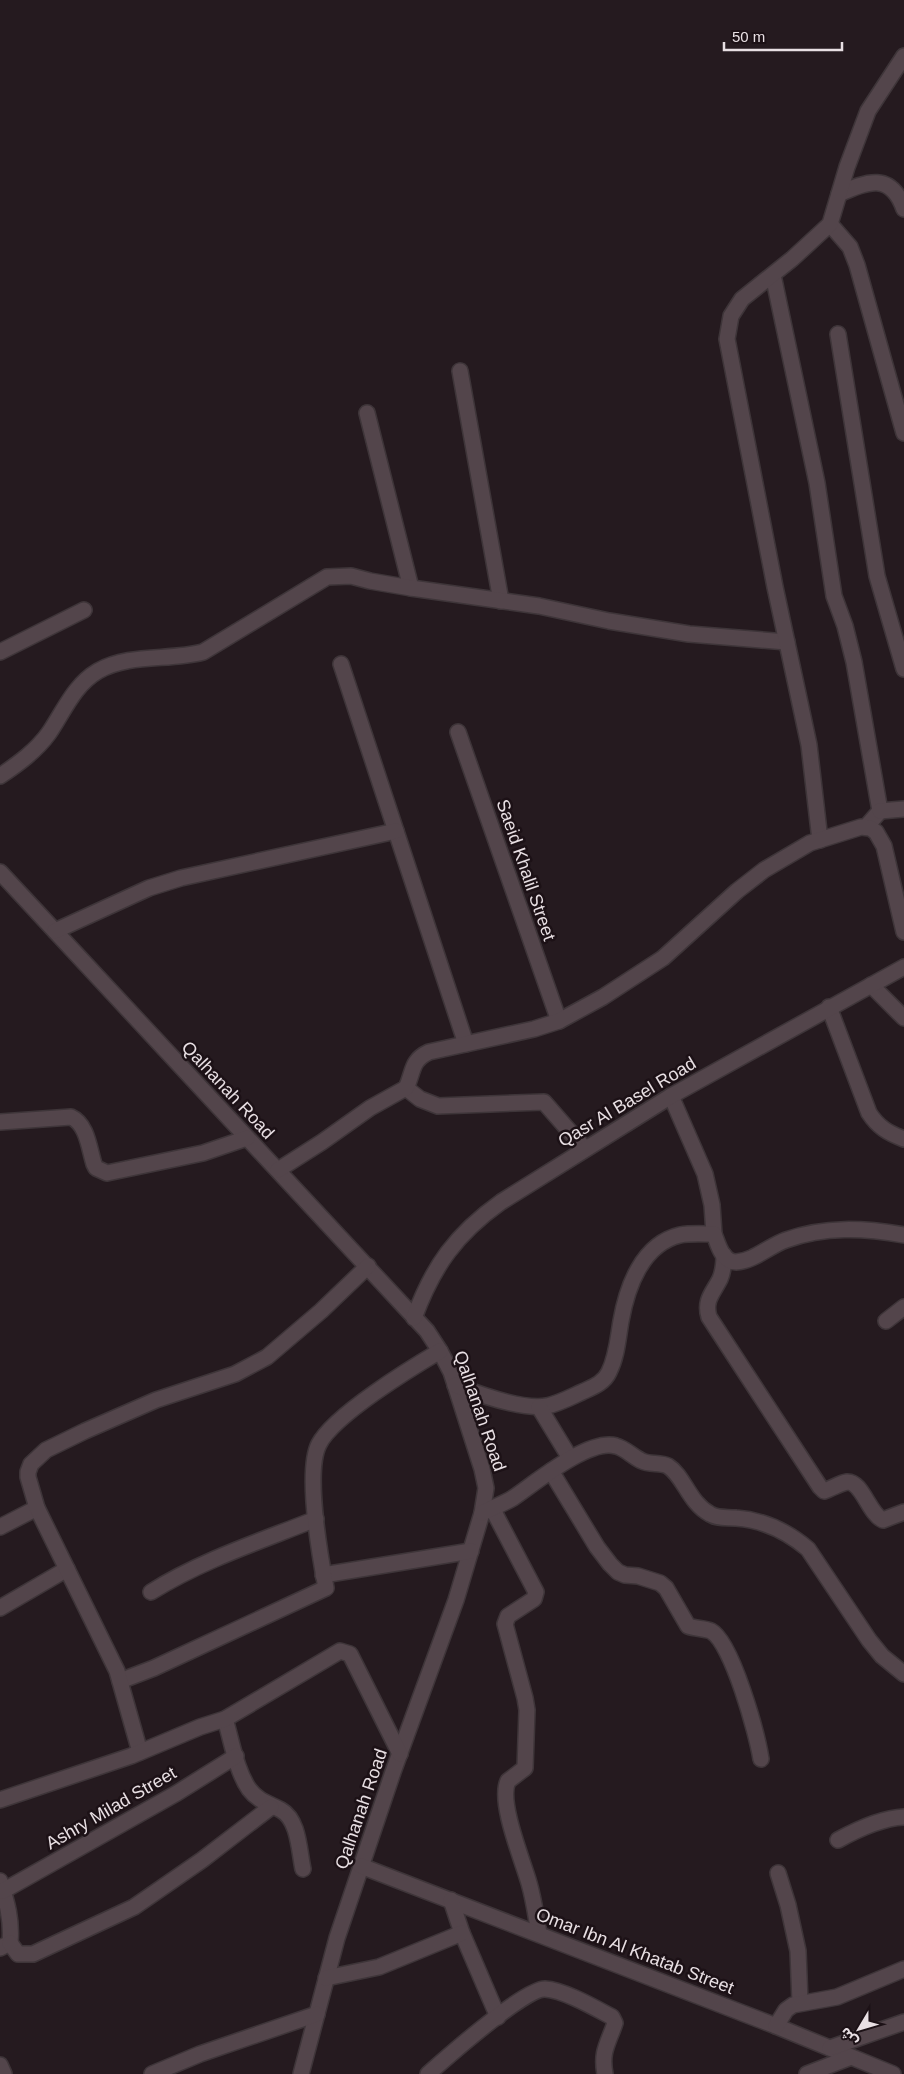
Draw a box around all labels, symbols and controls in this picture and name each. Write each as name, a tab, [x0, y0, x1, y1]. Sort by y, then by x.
scale bar	[724, 20, 842, 52]
text: 50 m	[732, 28, 765, 45]
street label: Saeid Khalil Street	[492, 797, 560, 943]
street label: Qalhanah Road	[178, 1037, 278, 1143]
street label: Qasr Al Basel Road	[555, 1053, 699, 1151]
street label: Qalhanah Road	[450, 1348, 510, 1474]
street label: Qalhanah Road	[331, 1746, 391, 1872]
street label: Ashry Milad Street	[42, 1763, 180, 1853]
street label: Omar Ibn Al Khatab Street	[533, 1904, 737, 1998]
north arrow	[834, 2004, 884, 2054]
text: ش	[837, 2025, 861, 2049]

